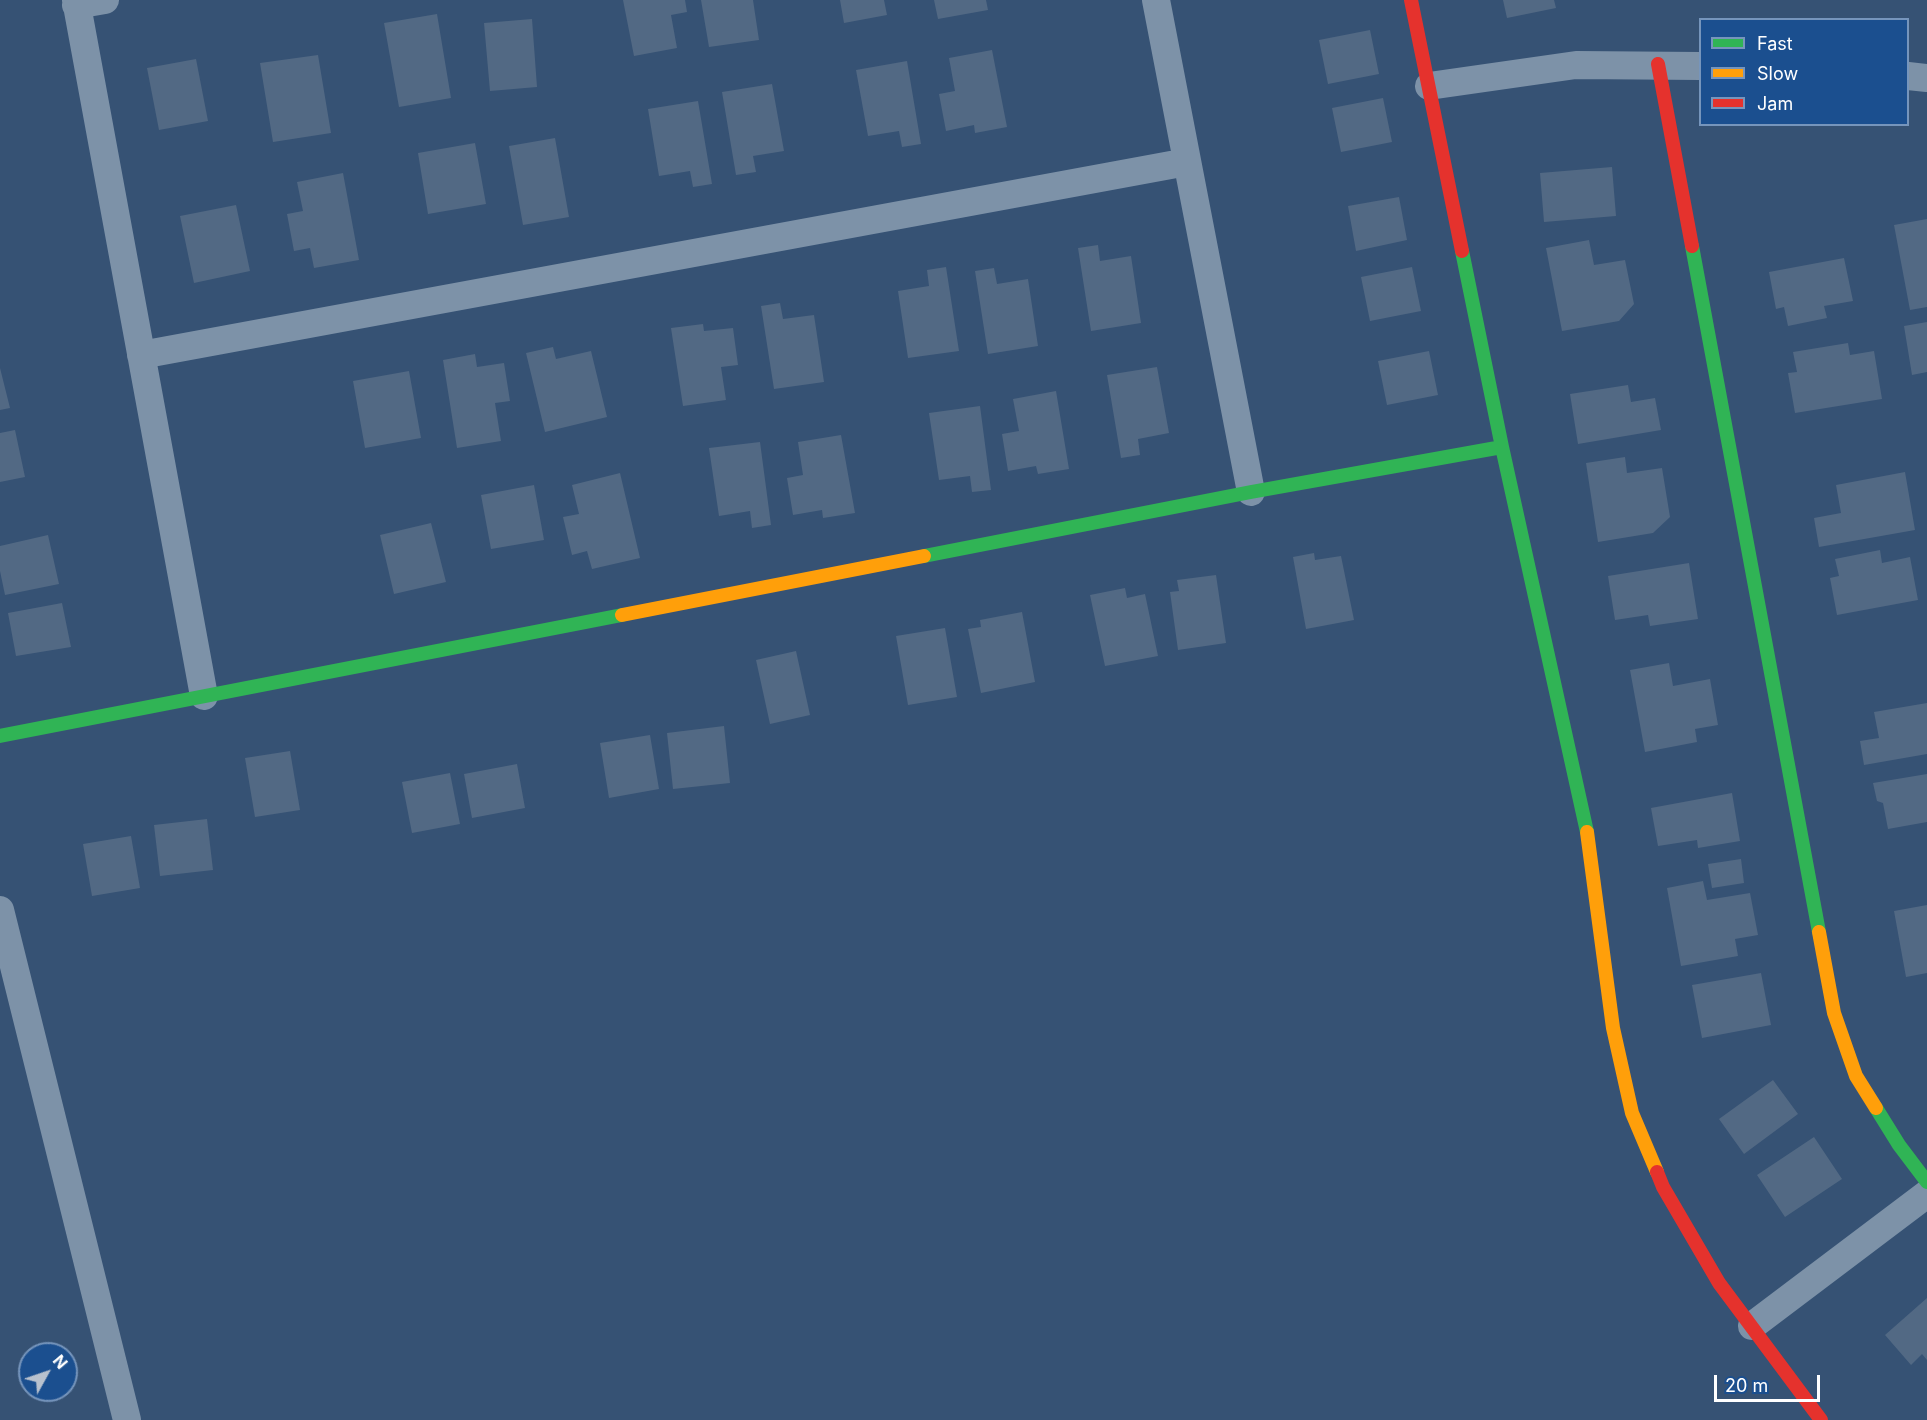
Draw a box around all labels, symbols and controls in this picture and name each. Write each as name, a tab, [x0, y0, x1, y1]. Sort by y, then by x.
legend	[1699, 18, 1909, 126]
text: Fast	[1757, 33, 1793, 54]
text: Slow	[1757, 63, 1798, 84]
text: Jam	[1757, 93, 1793, 114]
north arrow	[18, 1342, 78, 1402]
text: N	[49, 1351, 72, 1373]
scale bar	[1717, 1363, 1824, 1401]
text: 20 m	[1725, 1375, 1768, 1396]

